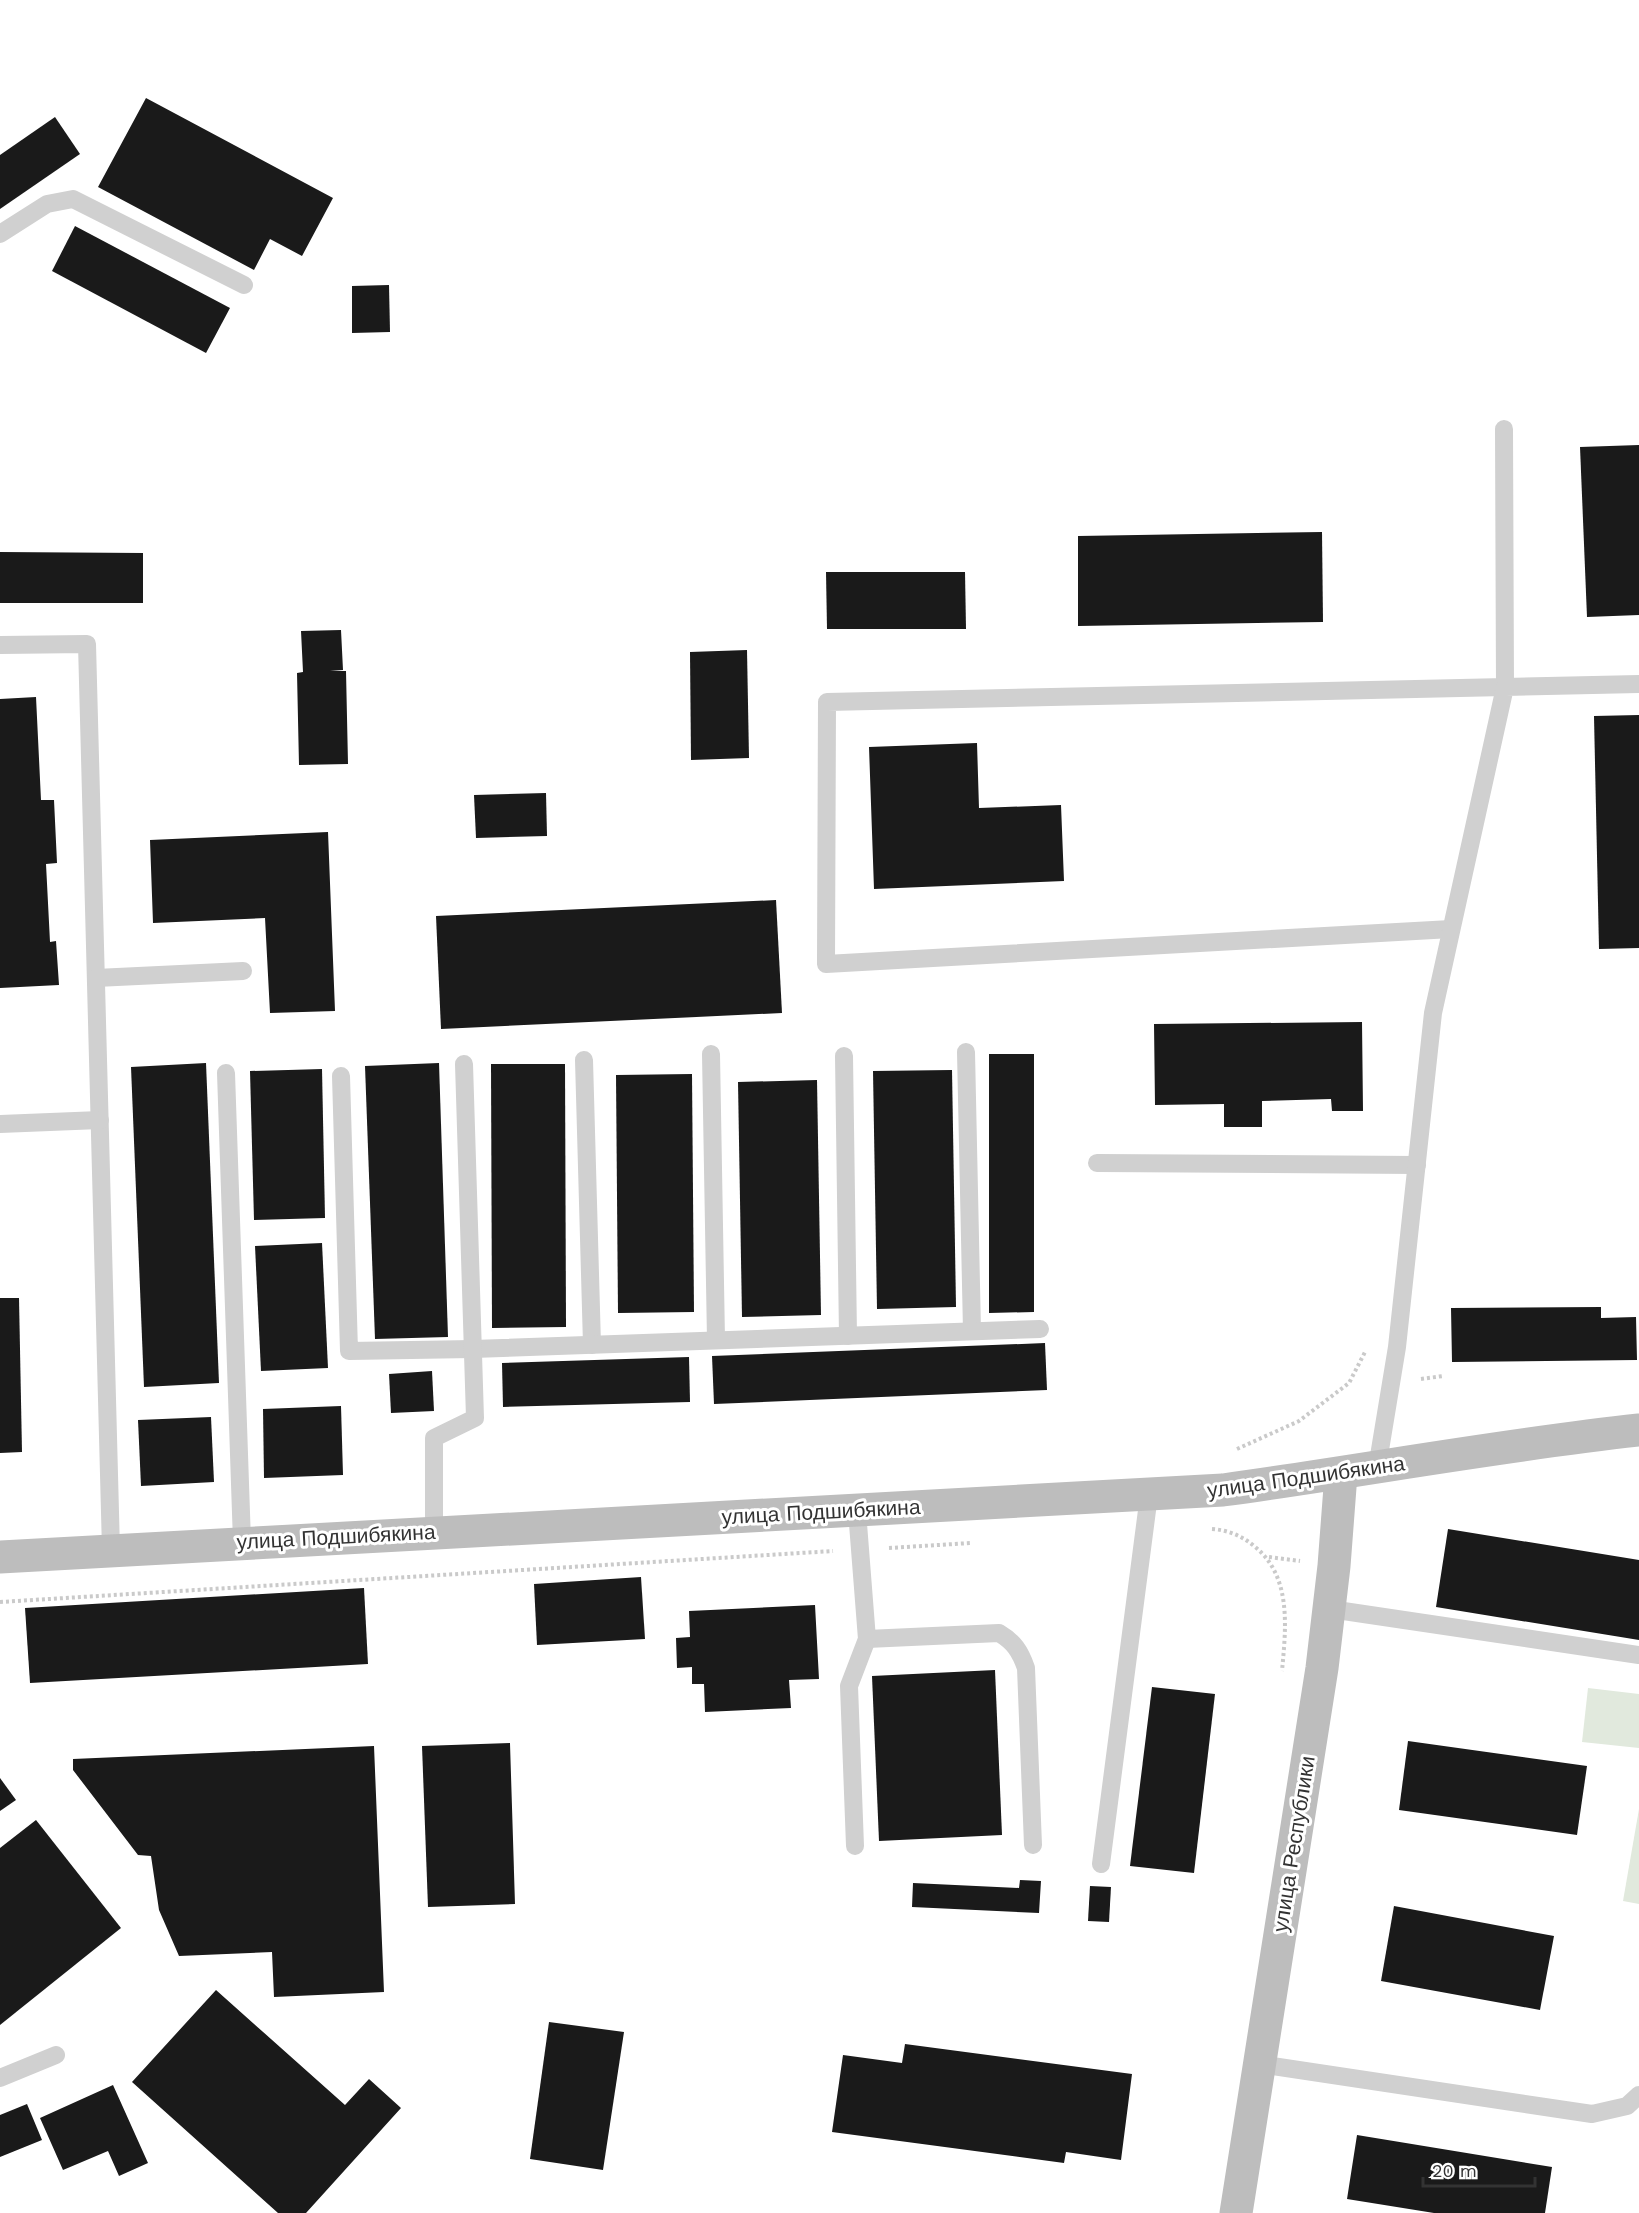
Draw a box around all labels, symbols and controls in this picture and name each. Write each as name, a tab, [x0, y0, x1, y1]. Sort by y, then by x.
street label: улица Подшибякина	[1206, 1450, 1407, 1503]
street label: улица Подшибякина	[721, 1494, 921, 1529]
street label: улица Подшибякина	[236, 1519, 436, 1554]
street label: улица Республики	[1267, 1754, 1320, 1934]
scale bar	[1423, 2150, 1536, 2188]
text: 20 m	[1432, 2160, 1477, 2181]

